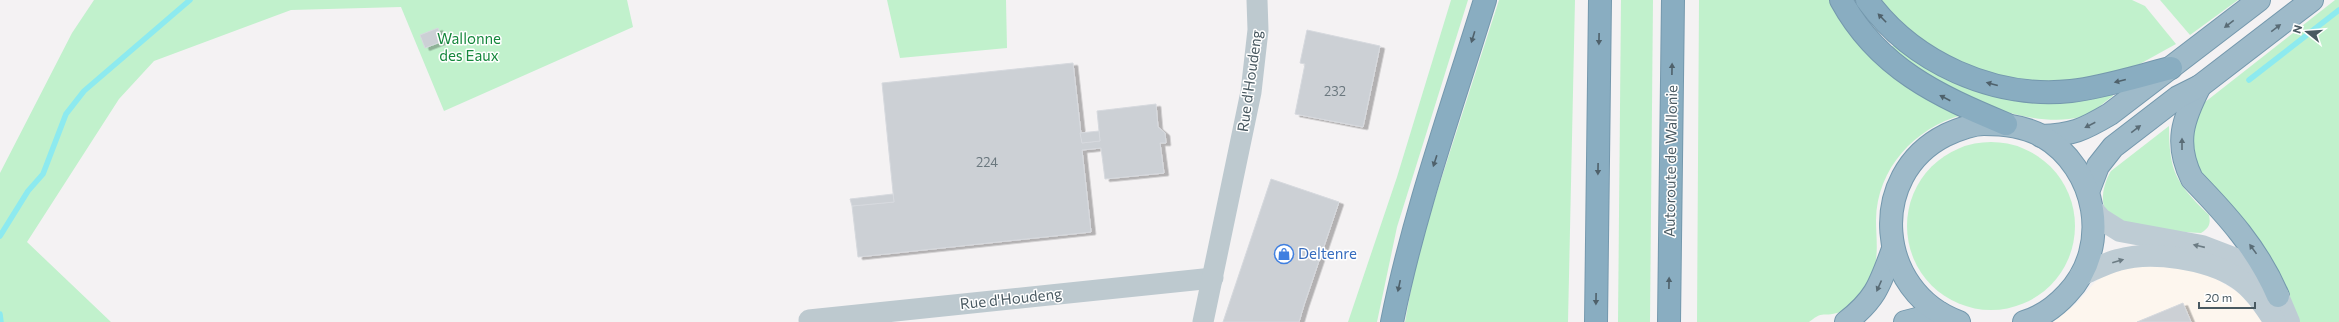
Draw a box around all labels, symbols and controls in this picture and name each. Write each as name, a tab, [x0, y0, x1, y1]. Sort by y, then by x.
north arrow	[2287, 12, 2327, 52]
one-way arrow	[1877, 13, 1887, 23]
one-way arrow	[2223, 20, 2234, 28]
text: N	[2290, 23, 2304, 35]
one-way arrow	[2270, 24, 2281, 32]
park label: Wallonne des Eaux	[437, 29, 501, 64]
street label: Rue d'Houdeng	[1233, 29, 1265, 133]
one-way arrow	[1470, 32, 1476, 44]
one-way arrow	[1596, 33, 1602, 46]
one-way arrow	[1669, 62, 1675, 75]
one-way arrow	[2114, 78, 2126, 84]
one-way arrow	[1986, 80, 1998, 86]
house number: 232	[1324, 83, 1346, 99]
street label: Autoroute de Wallonie	[1660, 85, 1680, 237]
one-way arrow	[1939, 94, 1950, 101]
one-way arrow	[2084, 122, 2096, 129]
one-way arrow	[2131, 125, 2142, 133]
one-way arrow	[2179, 137, 2185, 150]
house number: 224	[976, 154, 998, 170]
one-way arrow	[1432, 156, 1438, 168]
one-way arrow	[1595, 163, 1601, 176]
shop icon: Deltenre	[1273, 243, 1295, 265]
one-way arrow	[2193, 243, 2205, 249]
place label: Deltenre	[1298, 244, 1357, 262]
one-way arrow	[2249, 244, 2257, 255]
one-way arrow	[2112, 258, 2124, 264]
one-way arrow	[1666, 277, 1673, 289]
one-way arrow	[1396, 280, 1402, 292]
one-way arrow	[1876, 280, 1882, 291]
street label: Rue d'Houdeng	[959, 284, 1063, 312]
scale bar	[2199, 284, 2255, 310]
text: 20 m	[2205, 290, 2232, 304]
one-way arrow	[1593, 293, 1600, 305]

